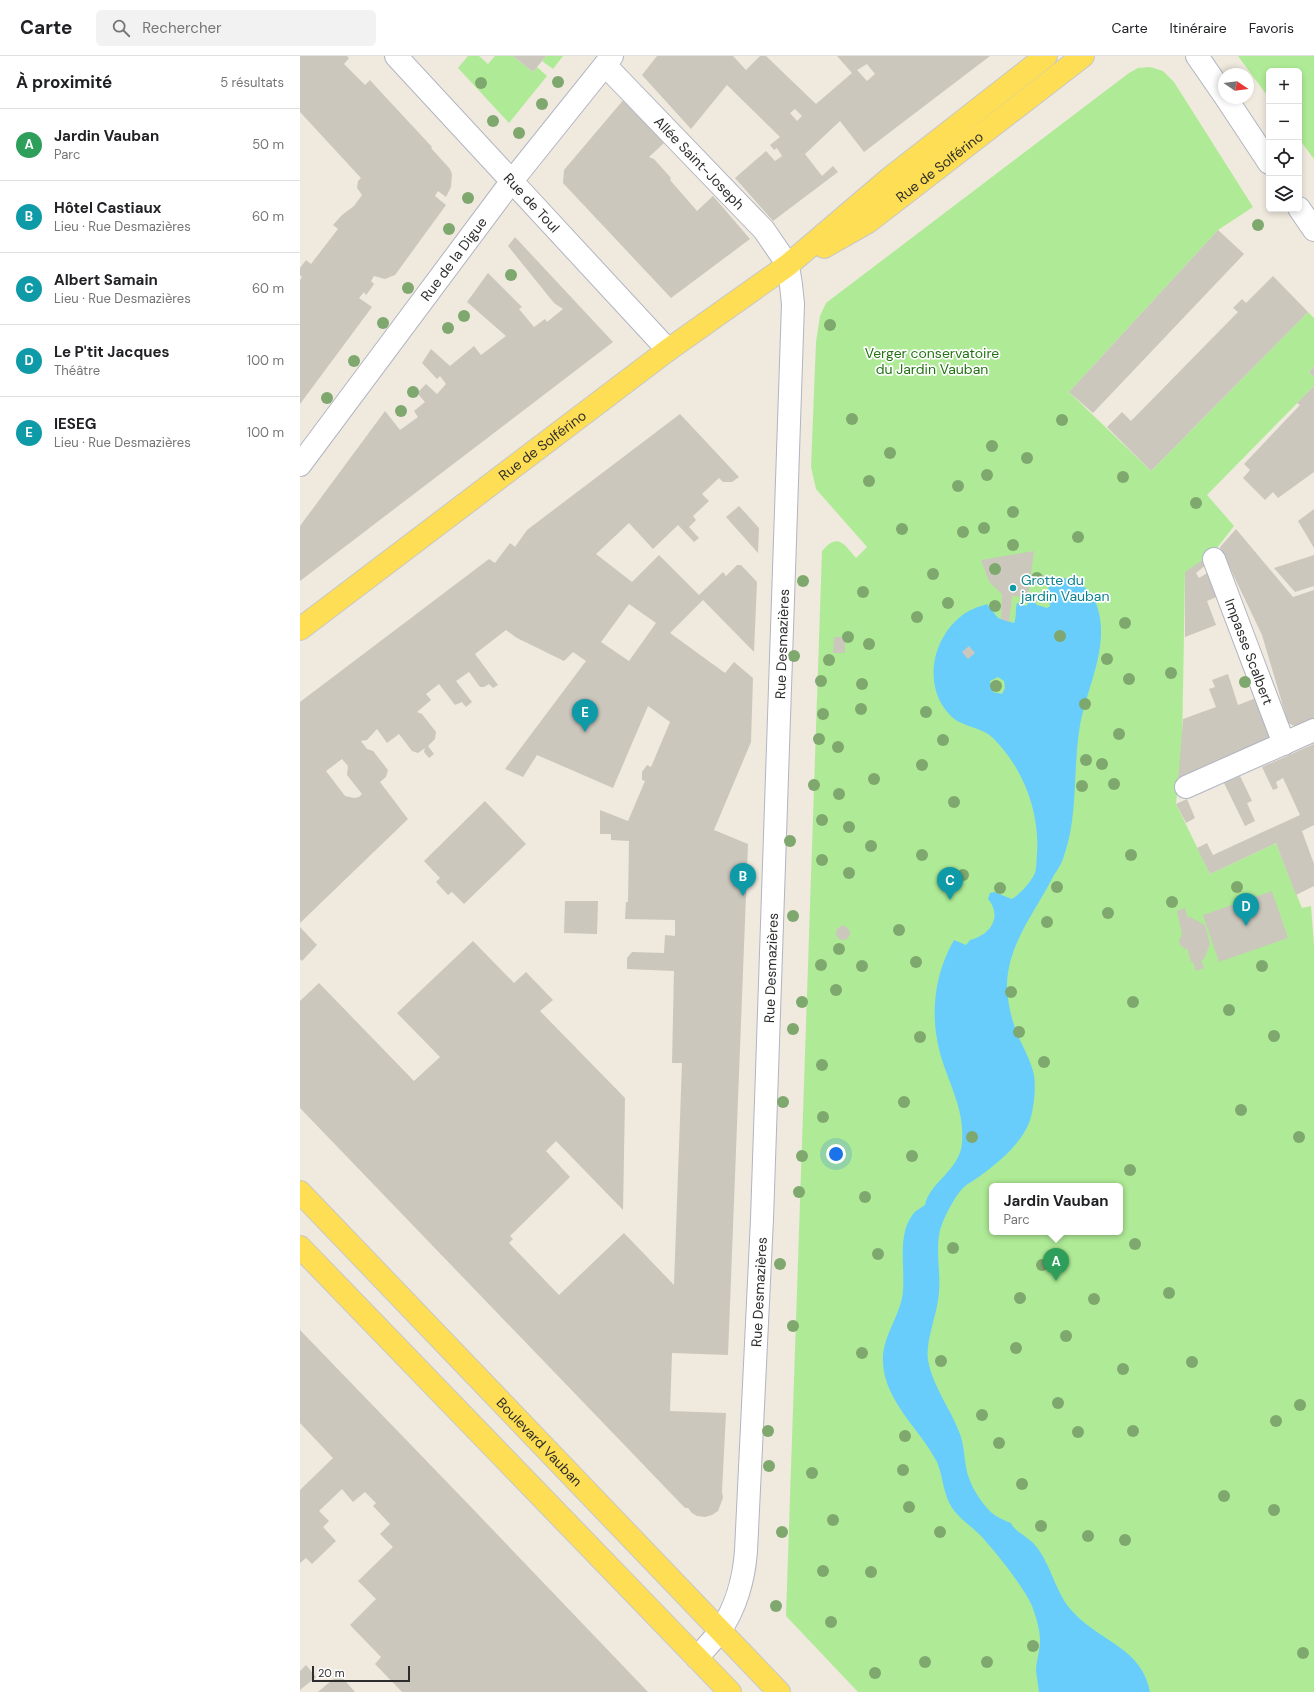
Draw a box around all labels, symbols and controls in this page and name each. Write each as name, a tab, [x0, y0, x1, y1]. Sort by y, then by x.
search box	[96, 10, 376, 46]
text: Carte	[20, 15, 72, 40]
icon: search	[110, 17, 132, 39]
text: Rechercher	[142, 18, 222, 38]
text: Carte	[1112, 19, 1148, 37]
text: Itinéraire	[1170, 19, 1227, 37]
text: Favoris	[1249, 19, 1294, 37]
north arrow	[1218, 68, 1254, 104]
map controls	[1266, 68, 1302, 212]
button: +	[1266, 68, 1302, 104]
text: À proximité	[16, 71, 112, 93]
text: 5 résultats	[220, 74, 284, 91]
button: −	[1266, 104, 1302, 140]
street label: Allée Saint-Joseph	[650, 113, 748, 213]
text: Jardin Vauban	[54, 126, 159, 146]
street label: Rue de Solférino	[892, 127, 987, 206]
text: A	[24, 136, 34, 153]
text: 50 m	[252, 136, 284, 153]
button: locate	[1266, 140, 1302, 176]
text: Parc	[54, 146, 80, 163]
street label: Rue de Toul	[500, 169, 564, 236]
button: layers	[1266, 176, 1302, 212]
text: Hôtel Castiaux	[54, 198, 161, 218]
text: B	[25, 208, 33, 225]
text: 60 m	[252, 208, 284, 225]
street label: Rue de la Digue	[417, 214, 491, 304]
text: Lieu · Rue Desmazières	[54, 218, 191, 235]
text: Albert Samain	[54, 270, 158, 290]
text: C	[24, 280, 34, 297]
text: 60 m	[252, 280, 284, 297]
text: Lieu · Rue Desmazières	[54, 290, 191, 307]
text: Le P'tit Jacques	[54, 342, 169, 362]
park label: Verger conservatoire du Jardin Vauban	[865, 344, 999, 378]
text: D	[24, 352, 34, 369]
text: 100 m	[247, 352, 284, 369]
text: Théâtre	[54, 362, 100, 379]
street label: Rue de Solférino	[495, 406, 590, 484]
text: IESEG	[54, 414, 96, 434]
text: E	[25, 424, 33, 441]
text: 100 m	[247, 424, 284, 441]
text: Lieu · Rue Desmazières	[54, 434, 191, 451]
place label: Grotte du jardin Vauban	[1020, 571, 1109, 605]
marker: Grotte du jardin Vauban	[1008, 583, 1018, 593]
street label: Rue Desmazières	[771, 589, 793, 699]
street label: Impasse Scalbert	[1221, 596, 1277, 707]
pin: E	[572, 699, 598, 732]
pin: B	[730, 863, 756, 896]
pin: C	[937, 867, 963, 900]
pin: D	[1233, 893, 1259, 926]
street label: Rue Desmazières	[760, 913, 782, 1023]
your location	[826, 1144, 846, 1164]
popup	[989, 1183, 1123, 1235]
text: Jardin Vauban	[1003, 1191, 1109, 1211]
text: Parc	[1003, 1211, 1030, 1228]
street label: Rue Desmazières	[747, 1236, 771, 1348]
pin: A	[1043, 1248, 1069, 1281]
street label: Boulevard Vauban	[493, 1394, 586, 1490]
scale bar	[312, 1664, 410, 1683]
text: 20 m	[318, 1666, 344, 1680]

